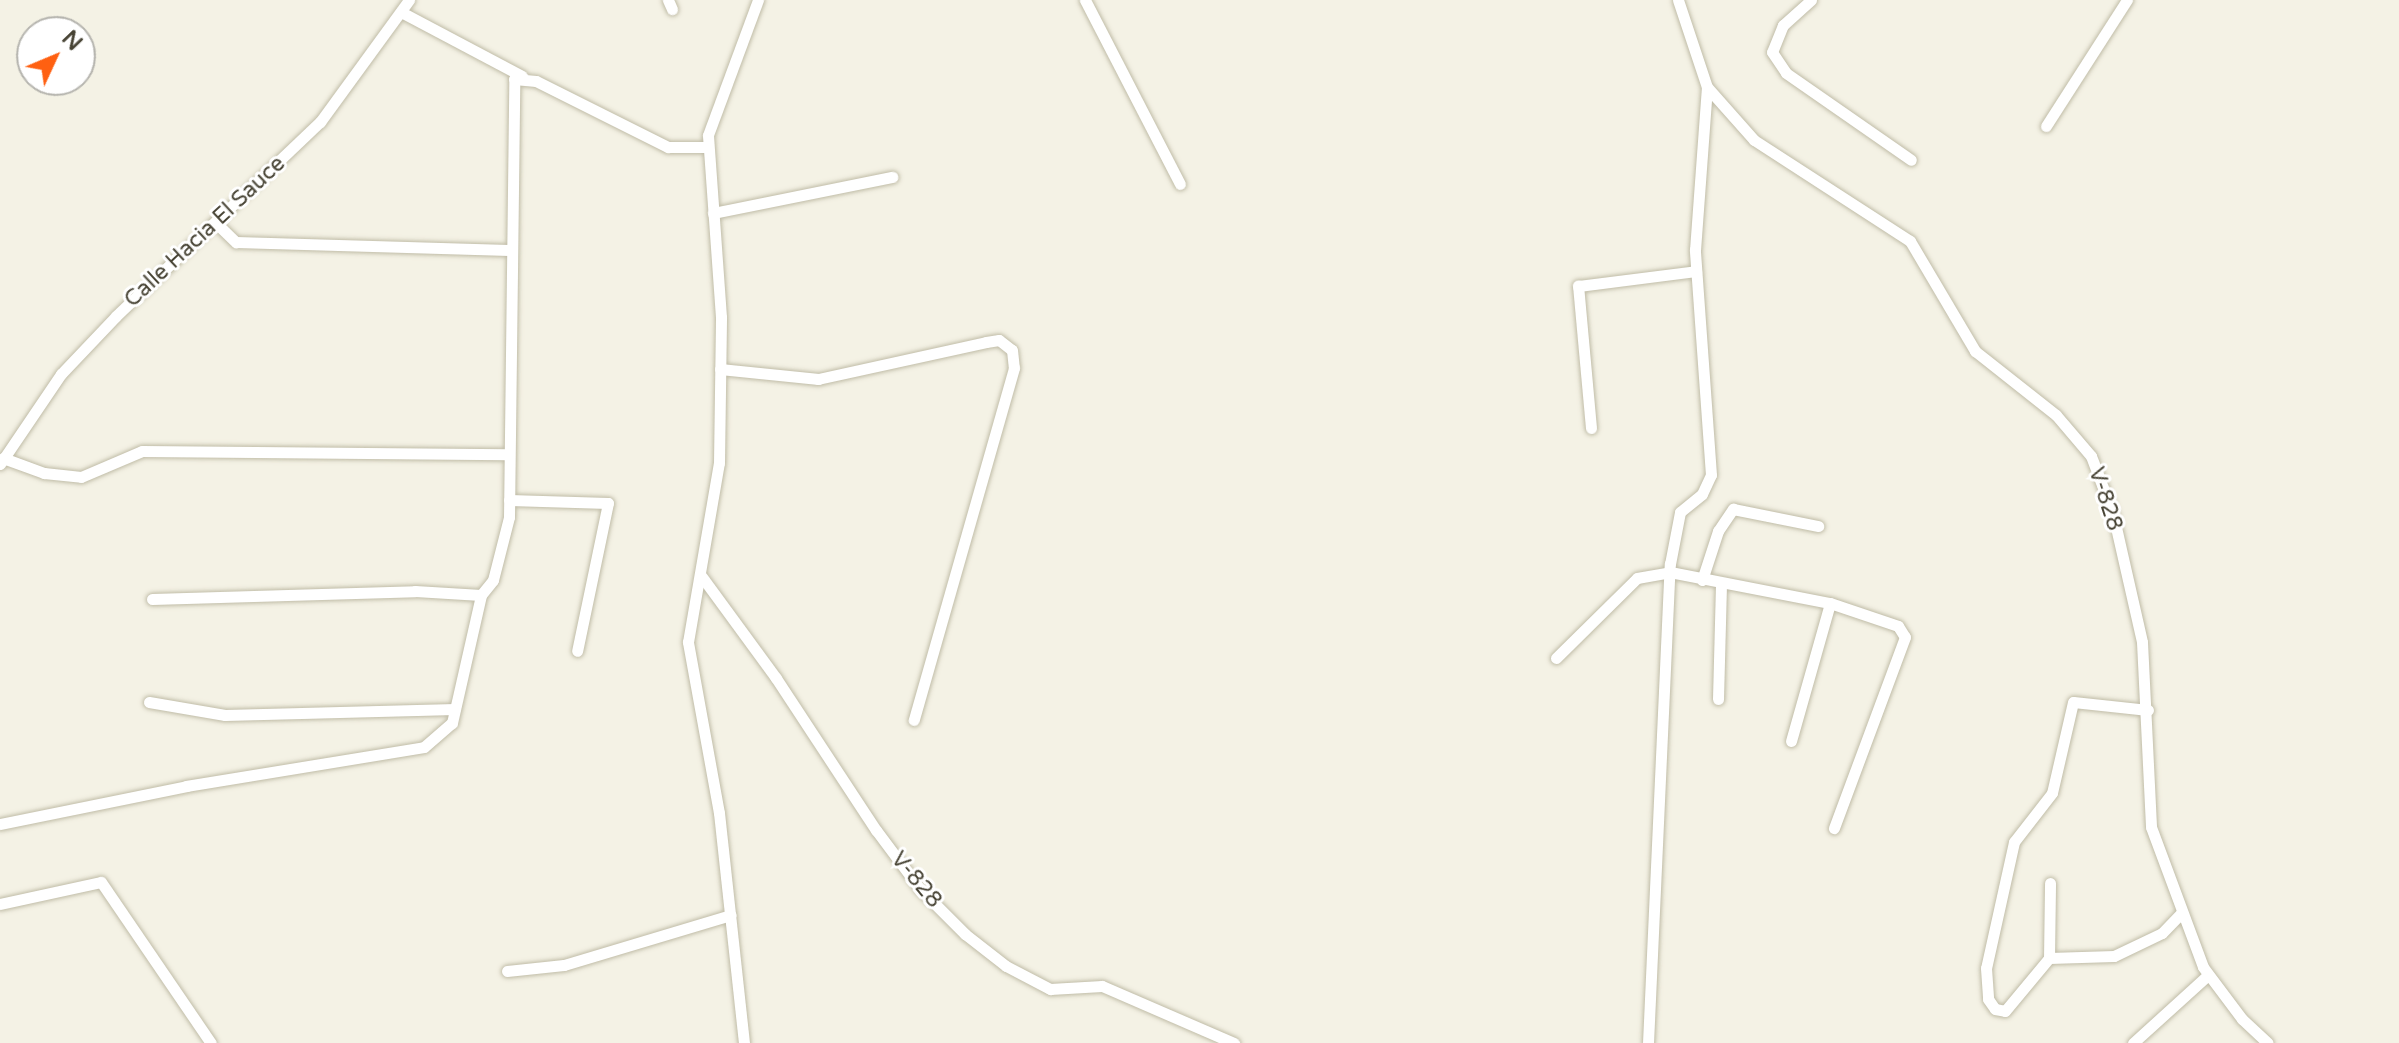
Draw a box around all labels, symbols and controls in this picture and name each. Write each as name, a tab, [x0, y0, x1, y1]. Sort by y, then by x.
north arrow	[16, 16, 96, 96]
text: N	[56, 25, 87, 56]
street label: Calle Hacia El Sauce	[119, 151, 291, 313]
street label: V-828	[2082, 464, 2128, 534]
street label: V-828	[885, 847, 947, 913]

